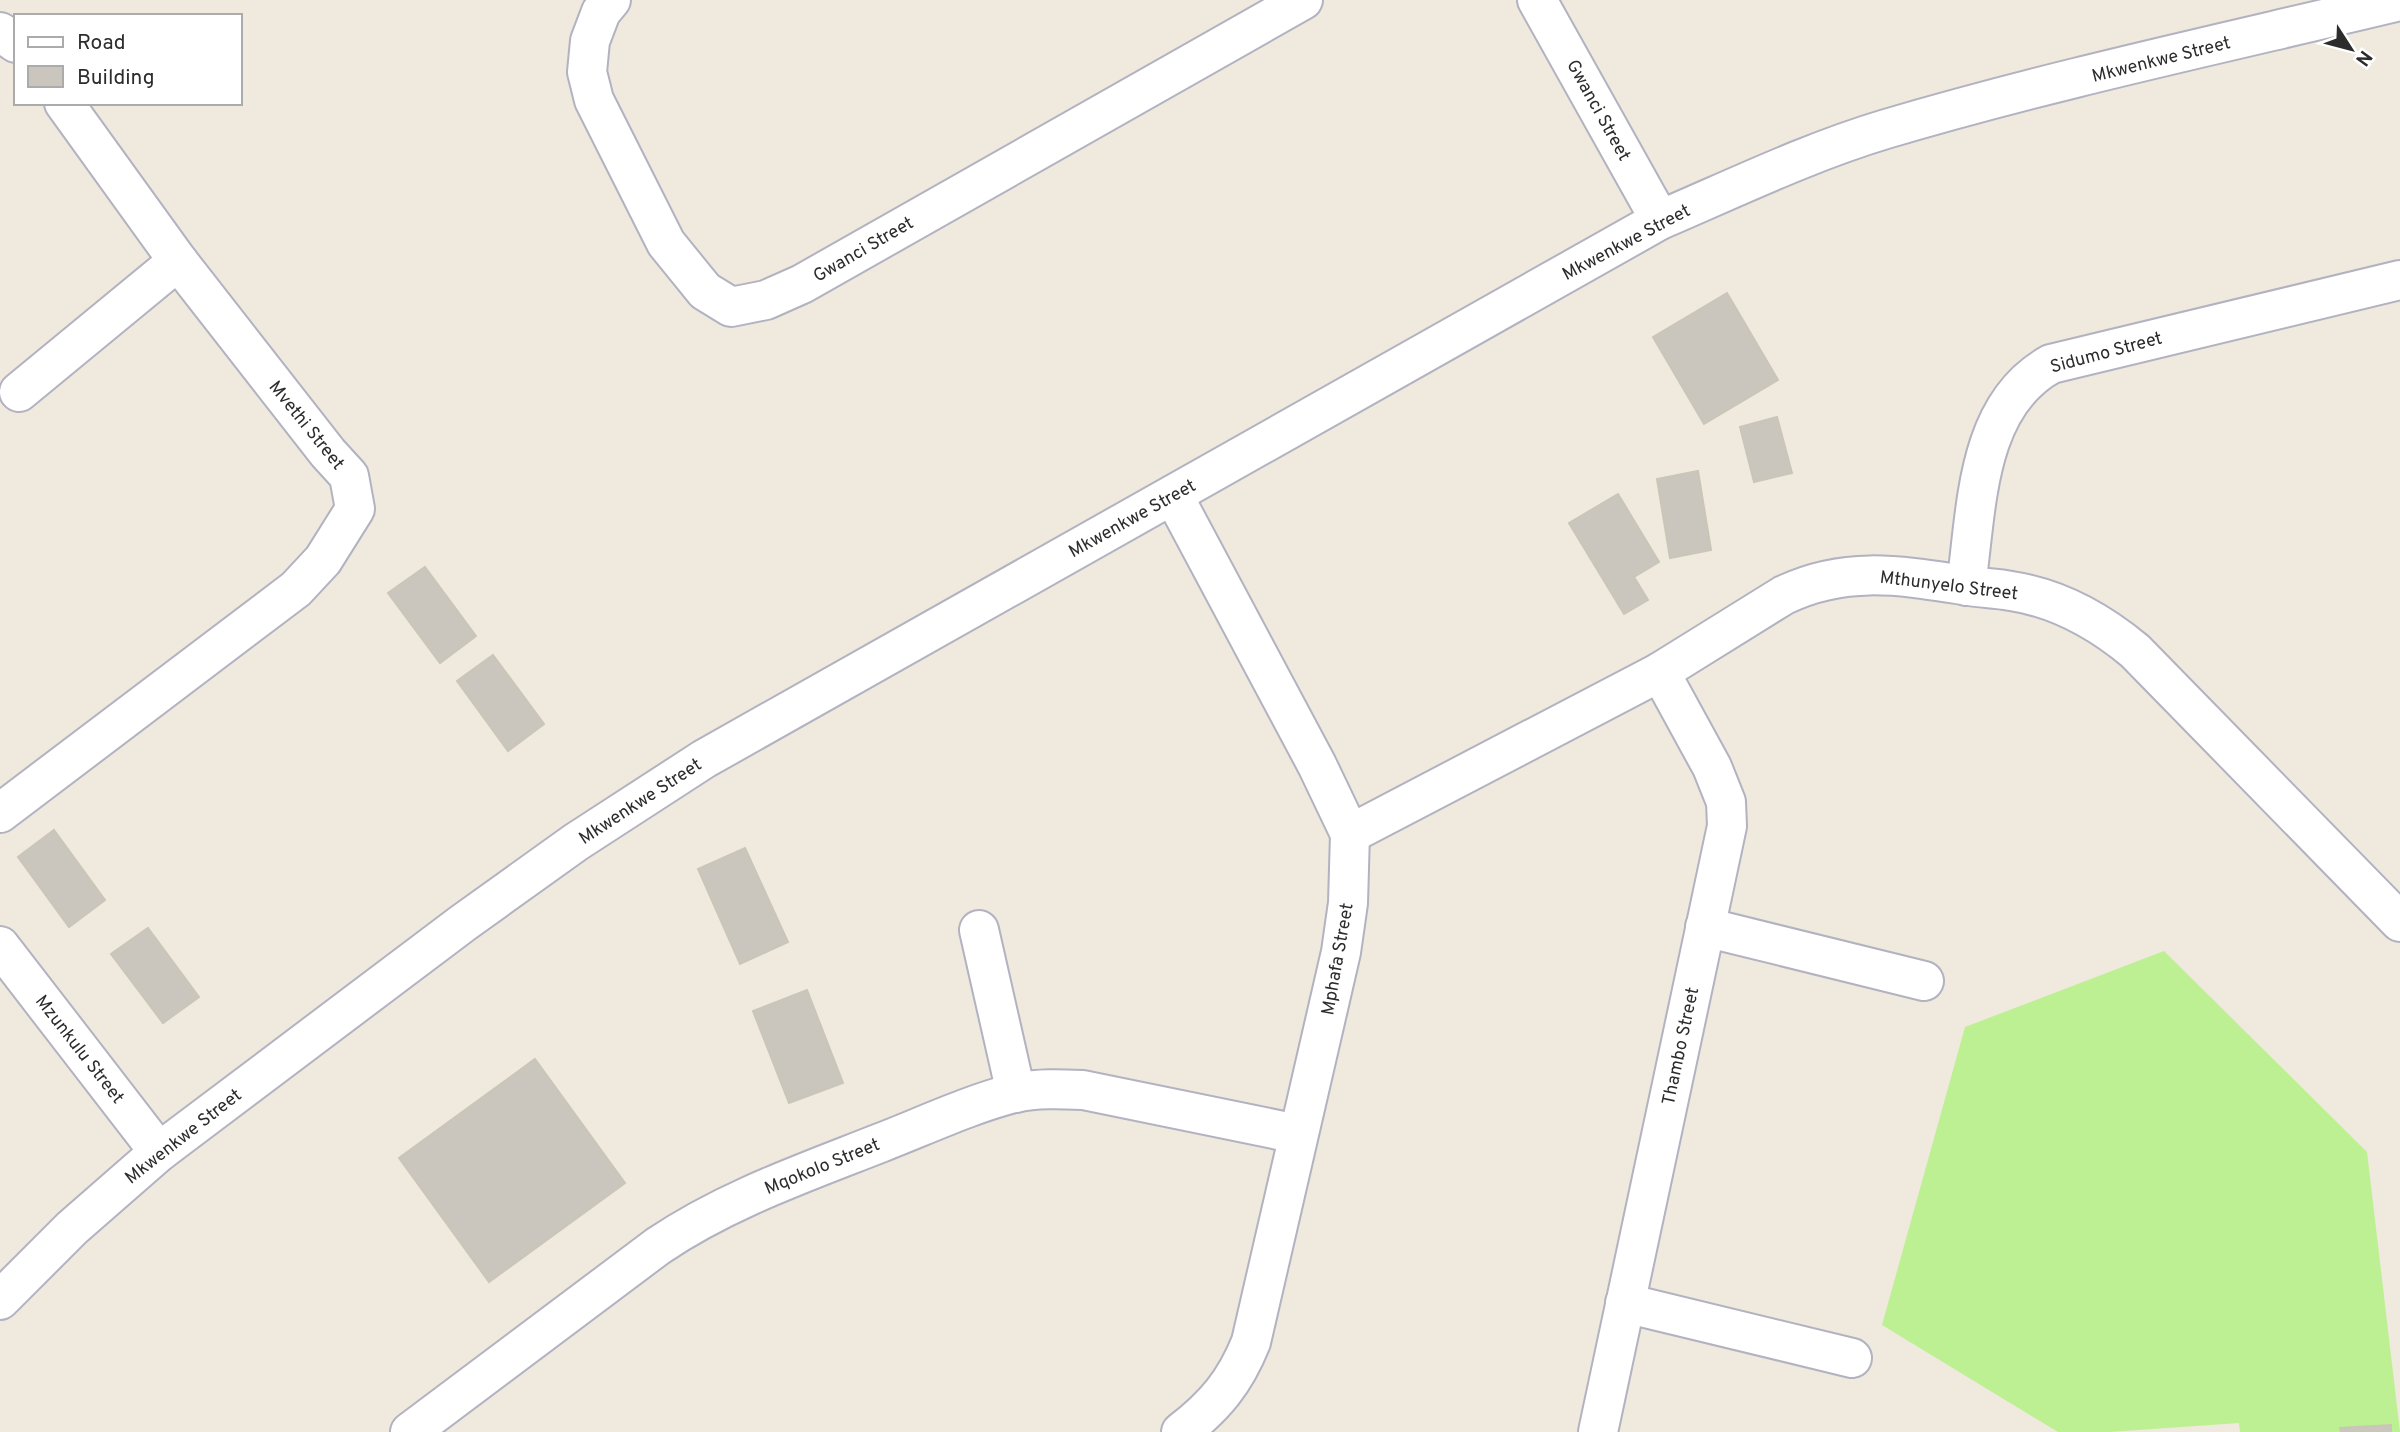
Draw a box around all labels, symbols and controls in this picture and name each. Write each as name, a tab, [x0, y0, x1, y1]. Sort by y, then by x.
legend	[14, 14, 242, 105]
north arrow	[2316, 14, 2386, 84]
text: Road	[77, 30, 126, 57]
street label: Mkwenkwe Street	[2090, 32, 2233, 89]
text: N	[2349, 45, 2377, 70]
street label: Gwanci Street	[1560, 56, 1635, 165]
text: Building	[77, 65, 155, 92]
street label: Mkwenkwe Street	[1559, 200, 1695, 287]
street label: Gwanci Street	[809, 212, 918, 288]
street label: Sidumo Street	[2048, 327, 2165, 379]
street label: Mvethi Street	[263, 377, 349, 475]
street label: Mkwenkwe Street	[1065, 475, 1200, 564]
street label: Mthunyelo Street	[1878, 567, 2019, 606]
street label: Mkwenkwe Street	[575, 754, 707, 851]
street label: Mphafa Street	[1317, 901, 1360, 1017]
street label: Thambo Street	[1658, 985, 1705, 1107]
street label: Mzunkulu Street	[29, 991, 129, 1109]
street label: Mkwenkwe Street	[121, 1084, 247, 1190]
street label: Mqokolo Street	[762, 1134, 884, 1201]

